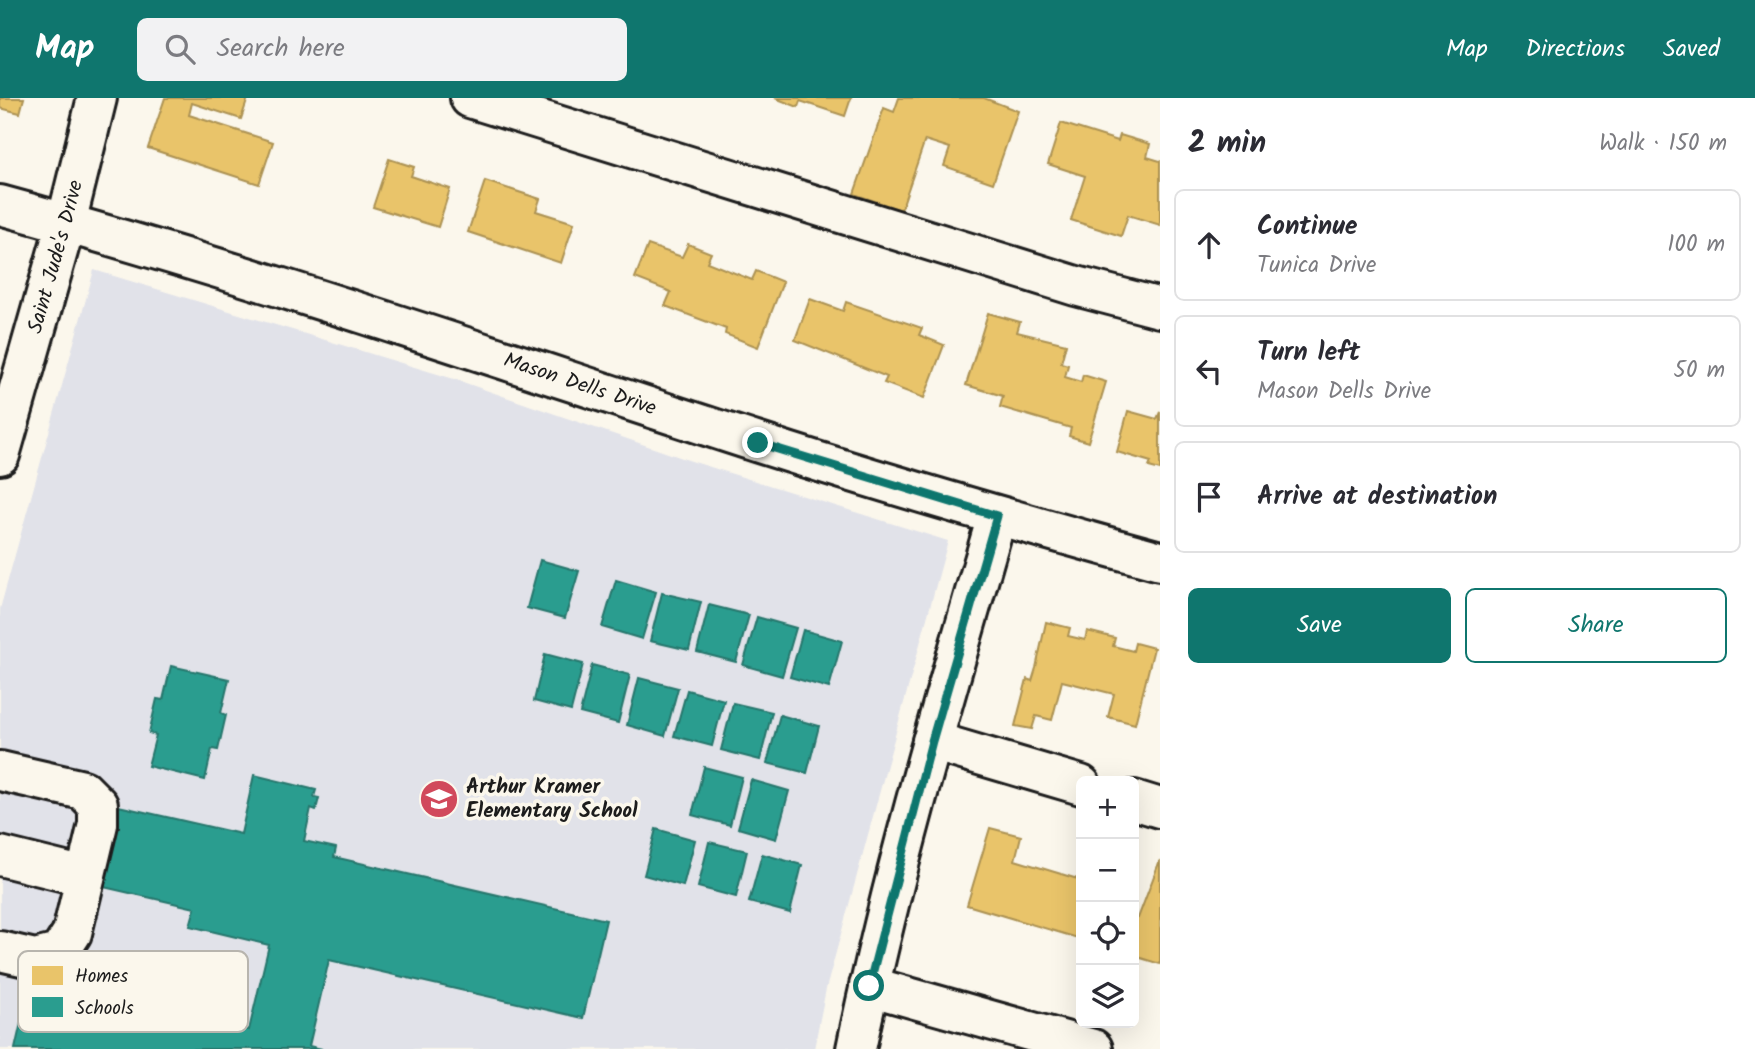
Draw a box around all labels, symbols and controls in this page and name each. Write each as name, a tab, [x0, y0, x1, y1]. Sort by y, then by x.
search box	[137, 18, 627, 81]
text: Map	[35, 23, 95, 76]
text: Search here	[217, 28, 345, 70]
icon: search	[161, 30, 199, 68]
text: Map	[1446, 30, 1488, 69]
text: Directions	[1526, 30, 1625, 69]
text: Saved	[1663, 30, 1720, 69]
text: 2 min	[1188, 120, 1266, 168]
text: Walk · 150 m	[1599, 126, 1727, 162]
street label: Saint Jude's Drive	[19, 176, 93, 337]
text: Continue	[1257, 206, 1358, 248]
icon: ahead	[1190, 226, 1228, 264]
text: 100 m	[1667, 227, 1725, 263]
text: Tunica Drive	[1257, 248, 1376, 284]
text: Turn left	[1257, 332, 1360, 374]
street label: Mason Dells Drive	[499, 344, 661, 425]
icon: left	[1190, 352, 1228, 390]
text: 50 m	[1674, 353, 1725, 389]
text: Mason Dells Drive	[1257, 374, 1431, 410]
route end	[742, 427, 773, 458]
text: Arrive at destination	[1257, 476, 1497, 518]
icon: arrive	[1190, 478, 1228, 516]
button: Save	[1188, 588, 1451, 663]
button: Share	[1465, 588, 1727, 663]
place label: Arthur Kramer Elementary School	[466, 771, 638, 828]
map controls	[1076, 776, 1139, 1028]
button: +	[1076, 776, 1139, 839]
school or university icon: Arthur Kramer Elementary School	[418, 778, 460, 820]
button: −	[1076, 839, 1139, 902]
button: locate	[1076, 902, 1139, 965]
legend	[18, 951, 248, 1032]
text: Homes	[75, 962, 128, 992]
button: layers	[1076, 965, 1139, 1028]
route start	[853, 970, 884, 1001]
text: Schools	[75, 994, 134, 1024]

